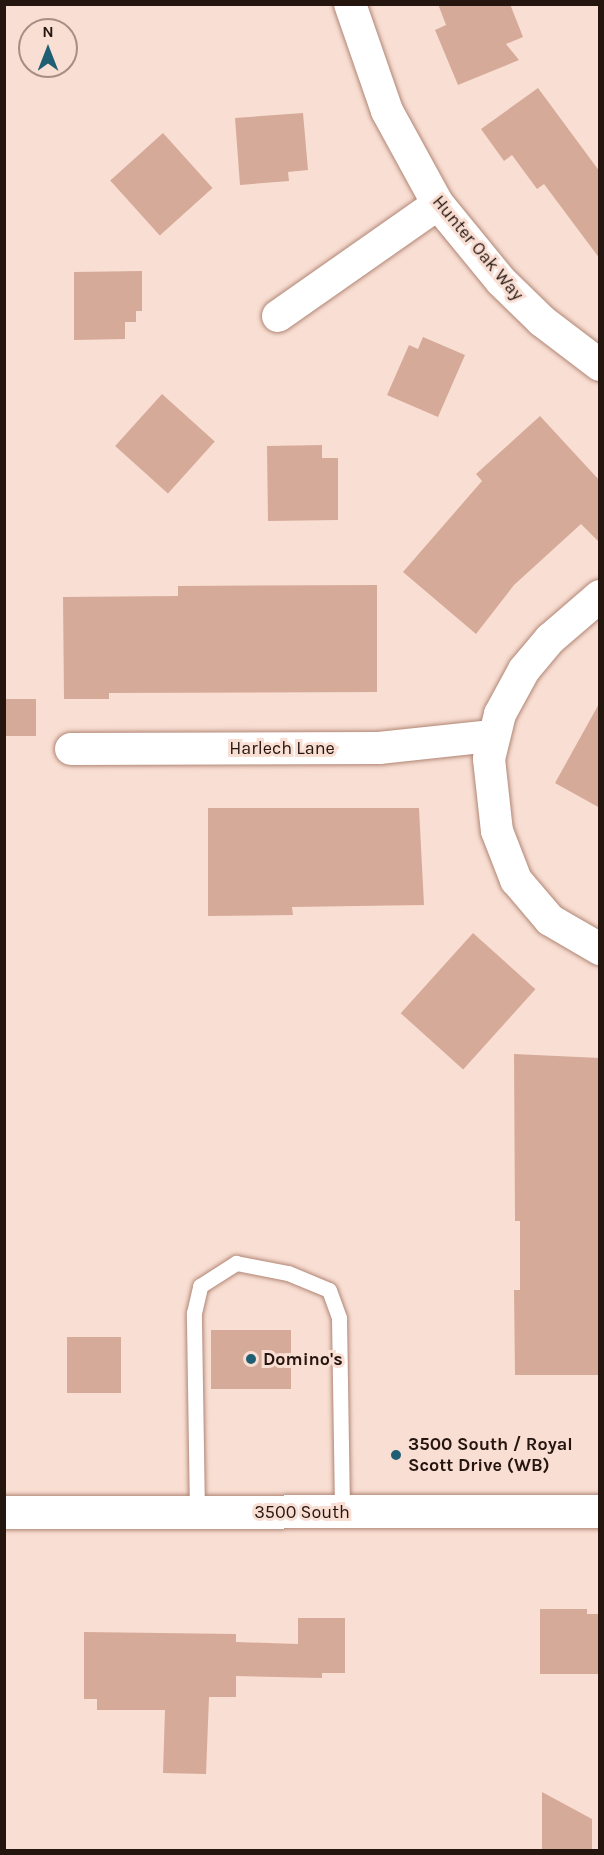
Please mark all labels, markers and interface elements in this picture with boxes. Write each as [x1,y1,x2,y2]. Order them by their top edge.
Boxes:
north arrow [18,18,78,78]
text: N [42,22,54,41]
street label: Hunter Oak Way [428,191,528,305]
street label: Harlech Lane [229,737,335,759]
place label: Domino's [263,1348,343,1370]
marker: Domino's [244,1352,258,1366]
place label: 3500 South / Royal Scott Drive (WB) [408,1434,573,1476]
marker: 3500 South / Royal Scott Drive (WB) [389,1448,403,1462]
street label: 3500 South [254,1501,350,1523]

